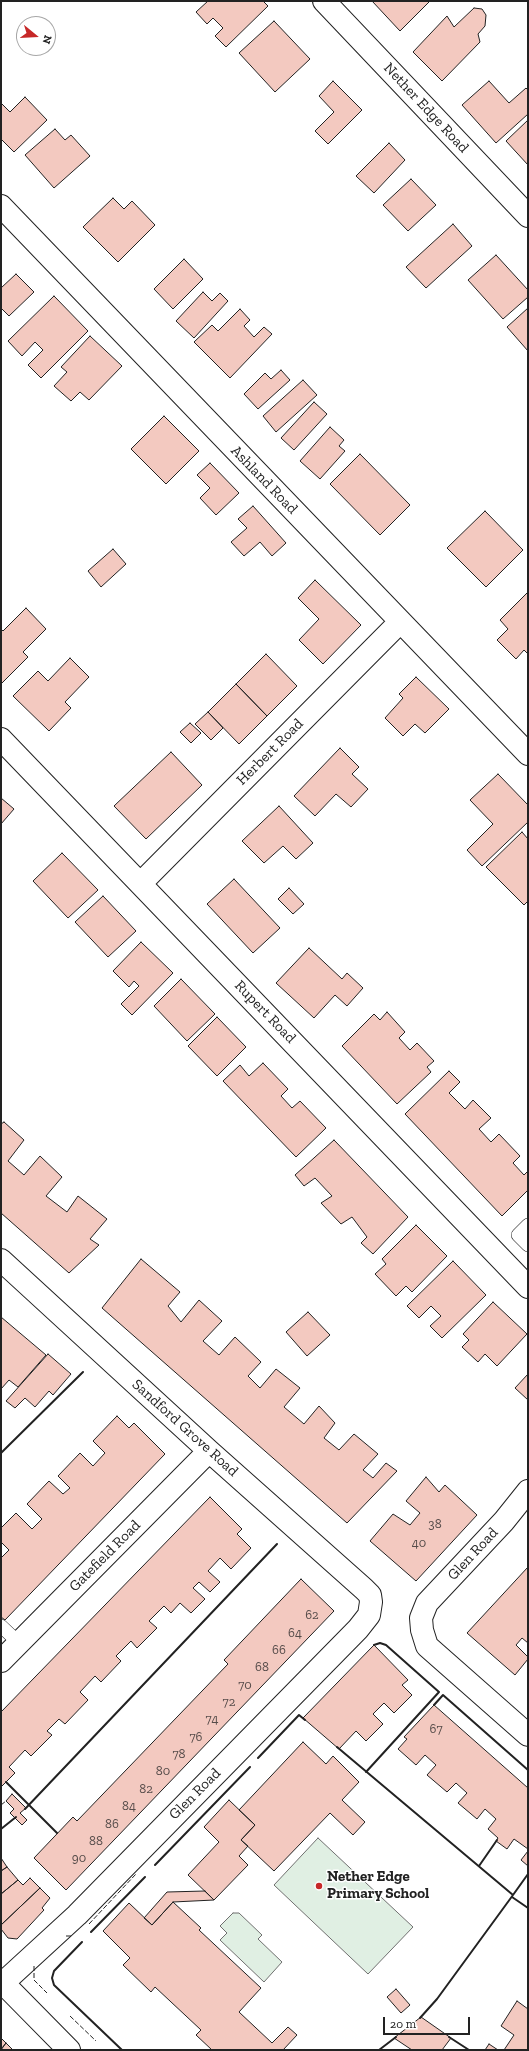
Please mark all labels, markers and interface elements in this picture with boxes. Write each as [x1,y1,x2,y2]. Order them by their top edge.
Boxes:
north arrow [16,16,56,56]
text: N [39,34,54,46]
street label: Nether Edge Road [380,59,472,157]
street label: Ashland Road [227,442,301,518]
street label: Herbert Road [233,715,307,789]
street label: Rupert Road [231,977,299,1047]
street label: Sandford Grove Road [128,1376,242,1480]
house number: 38 [428,1516,442,1532]
street label: Gatefield Road [66,1517,144,1595]
street label: Glen Road [444,1524,502,1584]
house number: 40 [412,1535,426,1551]
house number: 62 [305,1607,319,1623]
house number: 64 [288,1625,302,1641]
house number: 66 [272,1642,286,1658]
house number: 68 [255,1659,269,1675]
house number: 70 [238,1677,252,1693]
house number: 72 [223,1694,235,1710]
house number: 74 [206,1711,218,1727]
house number: 67 [429,1721,443,1737]
house number: 76 [189,1729,203,1745]
house number: 78 [172,1746,186,1762]
house number: 80 [156,1763,170,1779]
street label: Glen Road [165,1764,225,1824]
house number: 82 [139,1781,153,1797]
house number: 84 [122,1798,136,1814]
house number: 86 [105,1816,119,1832]
house number: 88 [89,1833,103,1849]
house number: 90 [72,1850,86,1866]
place label: Nether Edge Primary School [327,1868,429,1903]
marker: Nether Edge Primary School [314,1881,324,1891]
scale bar [385,2009,472,2035]
text: 20 m [390,2017,416,2031]

